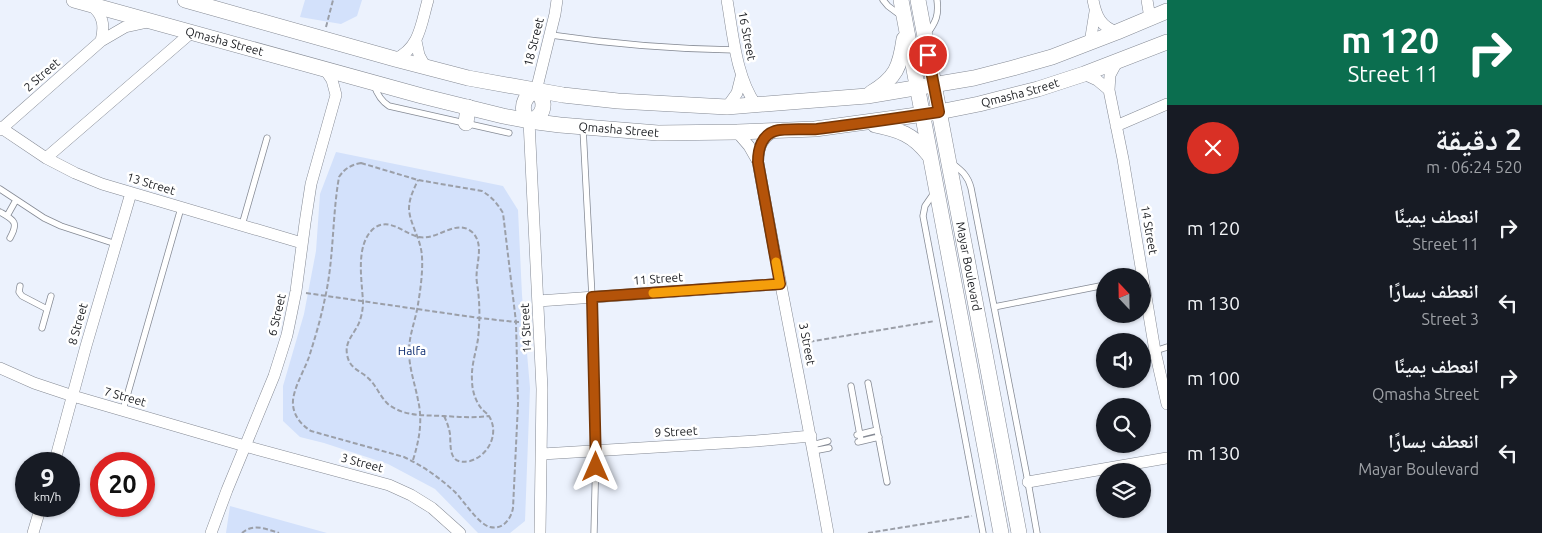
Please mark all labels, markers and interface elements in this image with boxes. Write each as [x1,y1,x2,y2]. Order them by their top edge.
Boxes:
street label: 16 Street [736,10,759,62]
street label: 18 Street [521,16,546,68]
text: 120 m [1341,20,1439,60]
icon: right [1457,20,1522,85]
street label: Qmasha Street [184,24,265,58]
pin [907,34,949,76]
icon: arrive [914,41,942,69]
street label: 2 Street [21,55,62,94]
text: 11 Street [1348,61,1439,86]
street label: Qmasha Street [980,75,1061,109]
street label: Qmasha Street [578,120,660,139]
button: close [1187,122,1239,174]
text: 2 دقيقة [1435,122,1522,156]
text: 520 m · 06:24 [1426,158,1522,176]
street label: 13 Street [125,170,177,197]
street label: 14 Street [1139,204,1160,256]
text: انعطف يمينًا [1394,205,1479,227]
icon: right [1494,214,1522,242]
text: 120 m [1187,217,1240,239]
street label: Mayar Boulevard [954,220,984,312]
text: 11 Street [1413,235,1479,253]
north arrow [1096,268,1151,322]
map controls [1096,268,1151,518]
street label: 11 Street [633,270,684,287]
text: انعطف يسارًا [1388,280,1479,302]
icon: left [1494,289,1522,317]
street label: 6 Street [265,292,288,337]
text: 130 m [1187,292,1240,314]
street label: 8 Street [65,301,90,346]
street label: 14 Street [518,303,533,353]
text: 3 Street [1422,310,1479,328]
street label: 3 Street [797,322,818,367]
button: sound [1096,333,1151,388]
park label: Halfa [398,344,426,357]
text: انعطف يمينًا [1394,355,1479,377]
icon: right [1494,364,1522,392]
text: 100 m [1187,367,1240,389]
street label: 7 Street [103,384,148,409]
text: Qmasha Street [1372,385,1479,403]
button: search [1096,398,1151,453]
street label: 9 Street [654,424,698,439]
text: انعطف يسارًا [1388,430,1479,452]
icon: left [1494,439,1522,467]
position arrow [569,440,621,492]
text: 130 m [1187,442,1240,464]
street label: 3 Street [340,451,385,474]
speed limit sign: 20 [90,452,155,517]
text: Mayar Boulevard [1358,460,1479,478]
button: layers [1096,463,1151,518]
text: 9 [40,464,55,492]
text: km/h [34,490,61,503]

